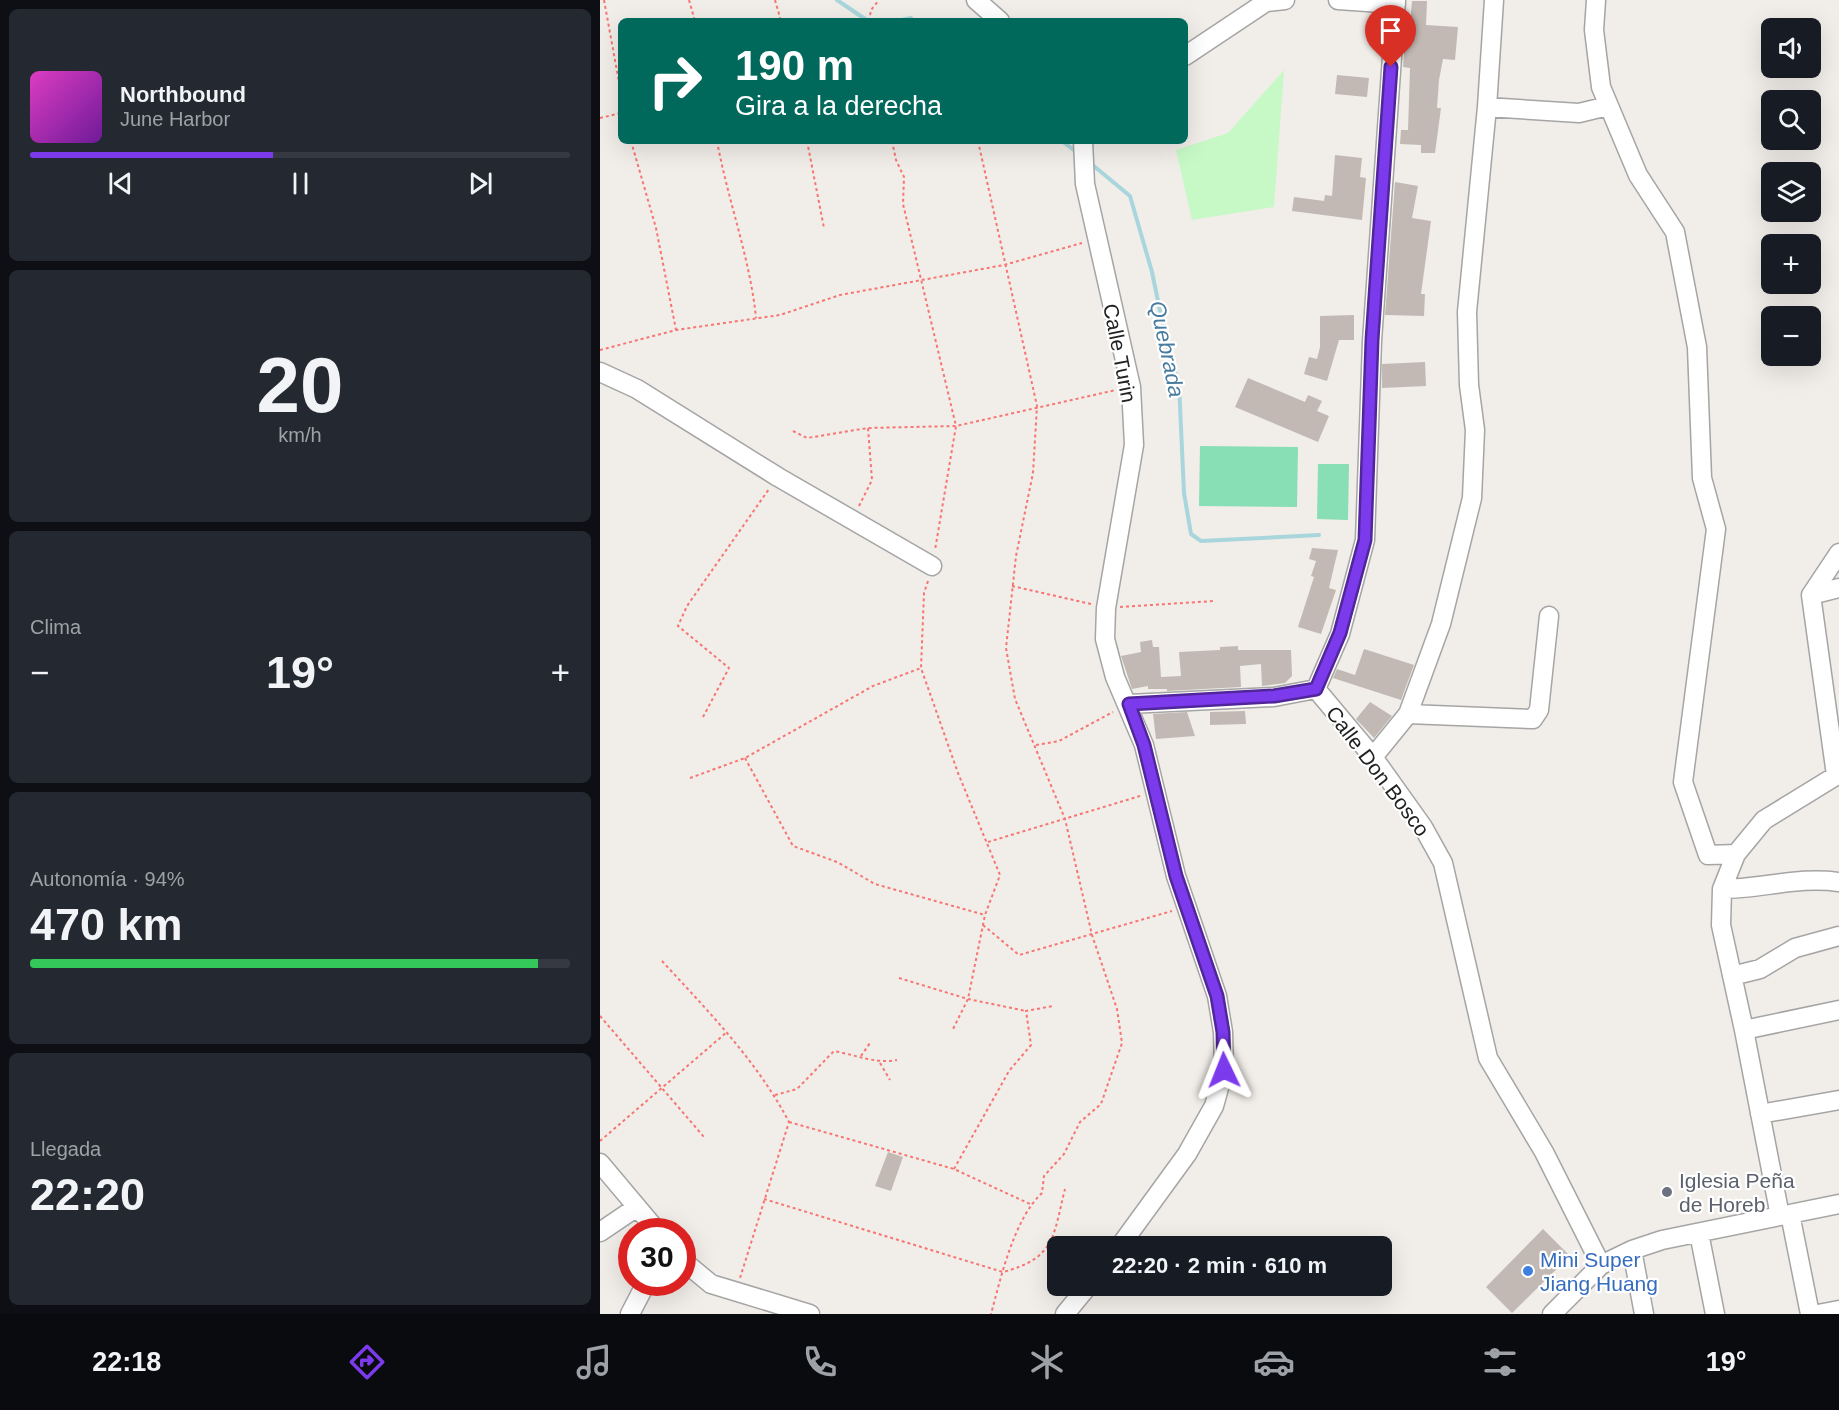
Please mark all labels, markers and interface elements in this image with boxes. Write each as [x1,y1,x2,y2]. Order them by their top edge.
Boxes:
pin [1365,5,1416,67]
icon: arrive [1374,14,1407,47]
map controls [1761,18,1821,366]
button: sound [1761,18,1821,78]
icon: right [636,42,714,120]
text: 190 m [735,42,854,89]
text: Northbound [120,82,246,107]
button: search [1761,90,1821,150]
text: Gira a la derecha [735,91,942,121]
text: June Harbor [120,108,230,130]
button: layers [1761,162,1821,222]
icon: previous [104,167,137,200]
icon: pause [284,167,317,200]
icon: next [464,167,497,200]
button: + [1761,234,1821,294]
water label: Quebrada [1145,299,1189,399]
street label: Calle Turin [1099,302,1141,404]
button: − [1761,306,1821,366]
text: 20 [257,341,343,429]
text: km/h [278,424,322,446]
text: Clima [30,616,81,638]
text: 19° [266,647,334,698]
text: − [30,654,49,691]
text: + [551,654,570,691]
street label: Calle Don Bosco [1322,702,1434,840]
text: Autonomía · 94% [30,868,185,890]
text: 470 km [30,899,183,950]
position arrow [1192,1038,1256,1102]
text: Llegada [30,1138,101,1160]
text: 22:20 [30,1169,145,1220]
place label: Iglesia Peña de Horeb [1679,1169,1795,1216]
marker: Iglesia Peña de Horeb [1660,1185,1674,1199]
speed limit sign: 30 [618,1218,696,1296]
place label: Mini Super Jiang Huang [1540,1248,1658,1295]
text: 22:20 · 2 min · 610 m [1112,1253,1327,1278]
marker: Mini Super Jiang Huang [1521,1264,1535,1278]
icon: directions [346,1341,388,1383]
icon: music [573,1341,615,1383]
icon: phone [799,1341,841,1383]
icon: climate [1026,1341,1068,1383]
icon: car [1253,1341,1295,1383]
icon: filters [1479,1341,1521,1383]
text: 22:18 [92,1347,161,1377]
text: 19° [1706,1347,1747,1377]

